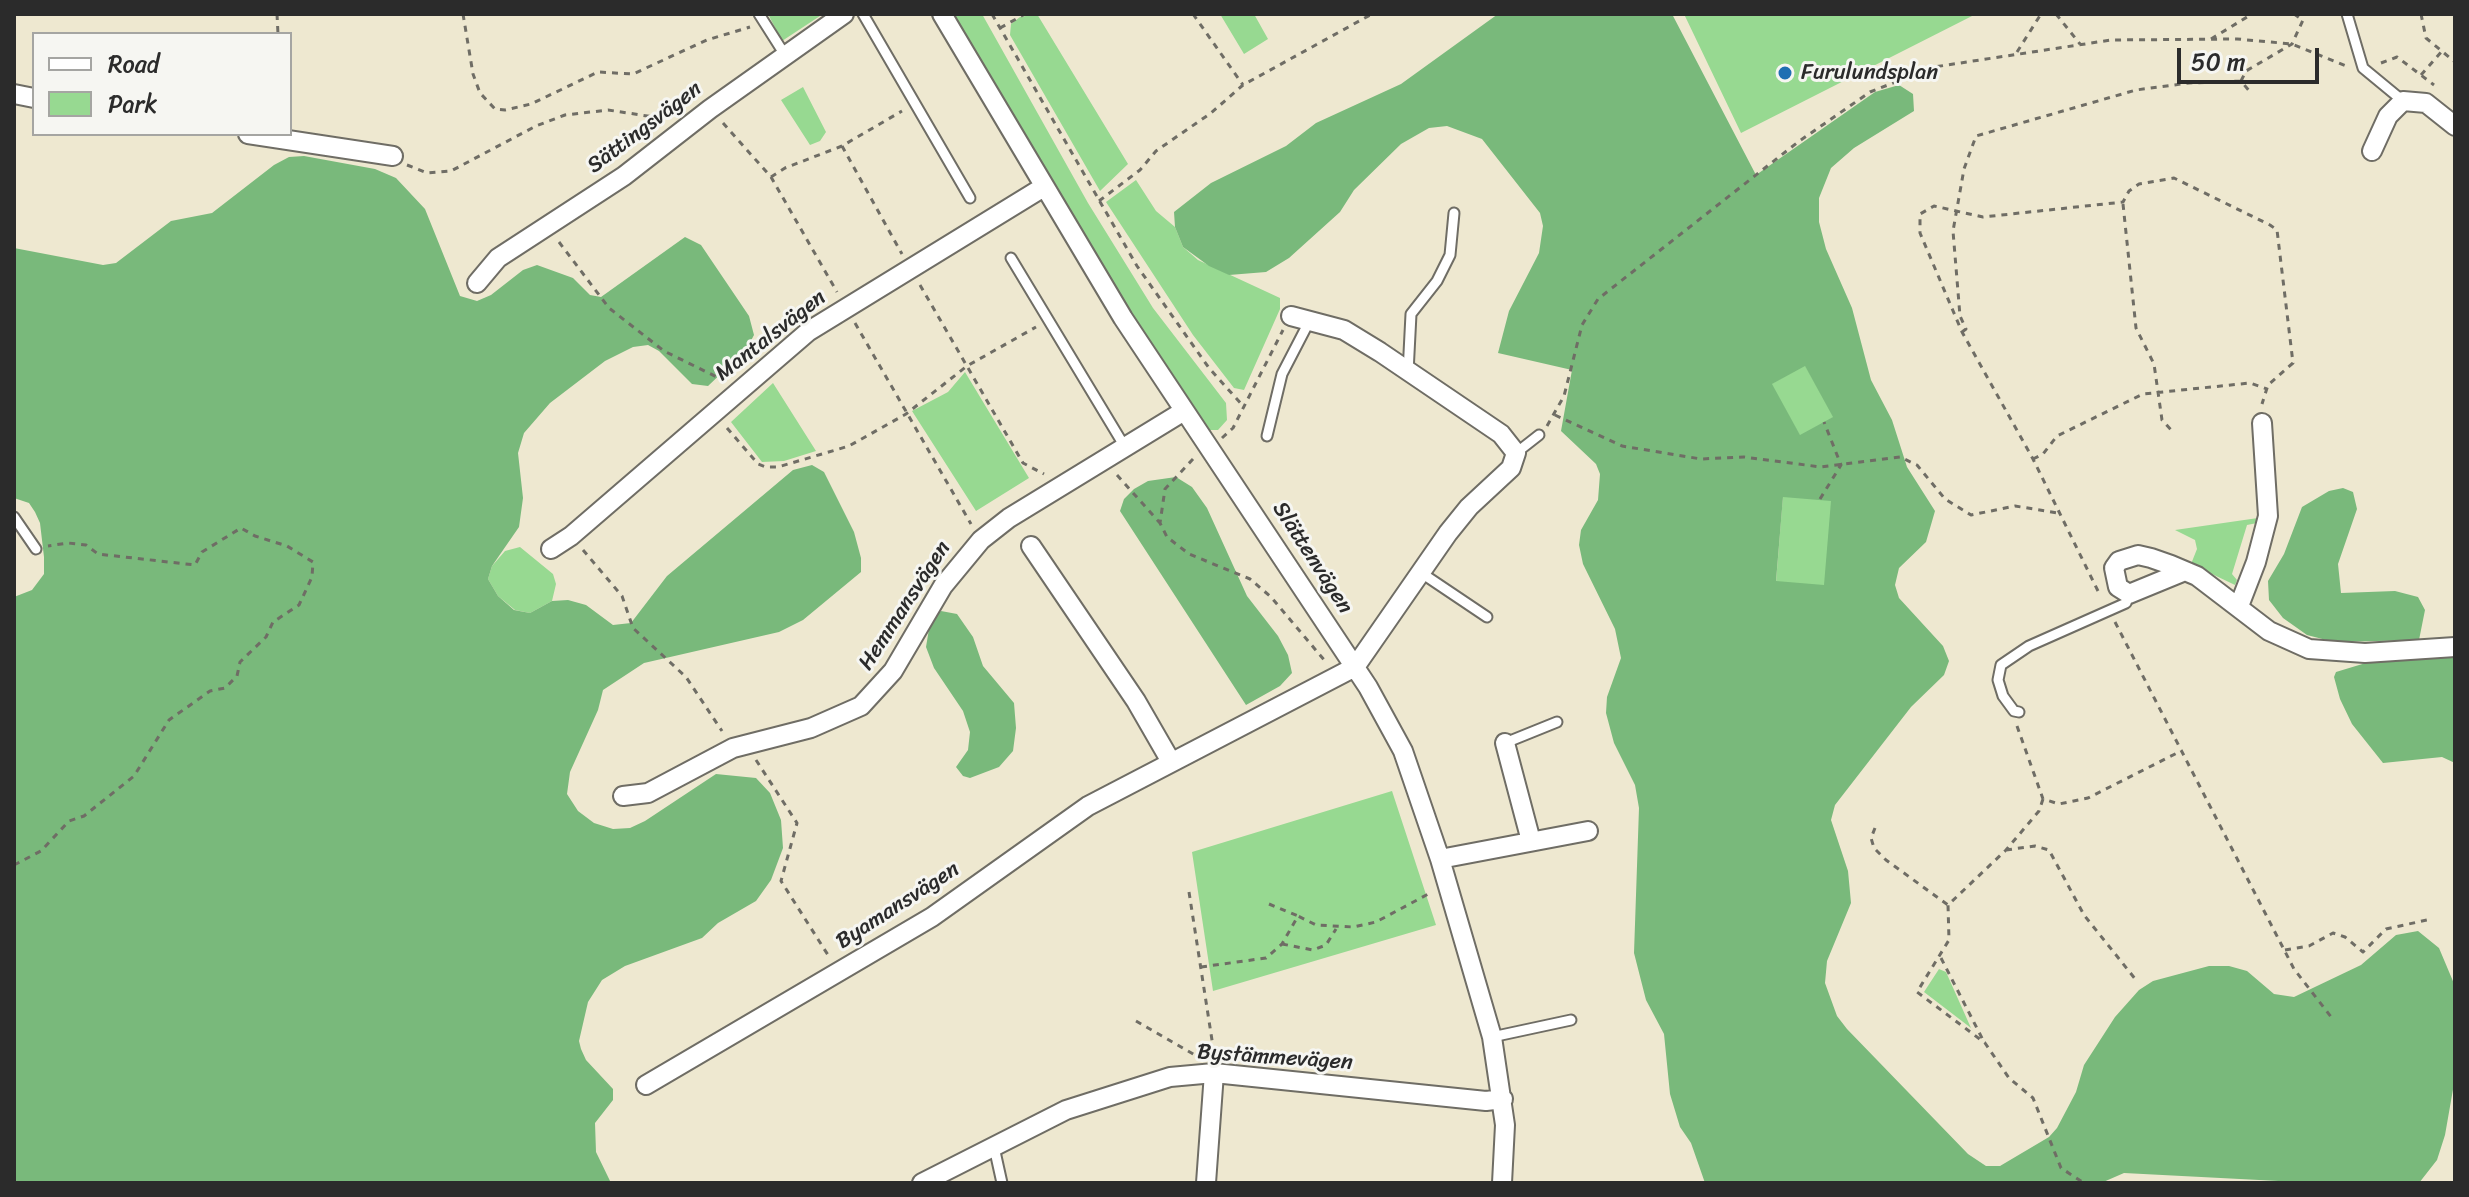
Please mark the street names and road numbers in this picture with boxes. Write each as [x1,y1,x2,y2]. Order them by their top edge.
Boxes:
street label: Sättingsvägen [582,76,708,180]
street label: Mantalsvägen [711,285,831,387]
street label: Slättenvägen [1266,497,1358,619]
street label: Hemmansvägen [853,536,957,676]
street label: Byamansvägen [832,856,964,956]
street label: Bystämmevägen [1196,1039,1354,1077]

